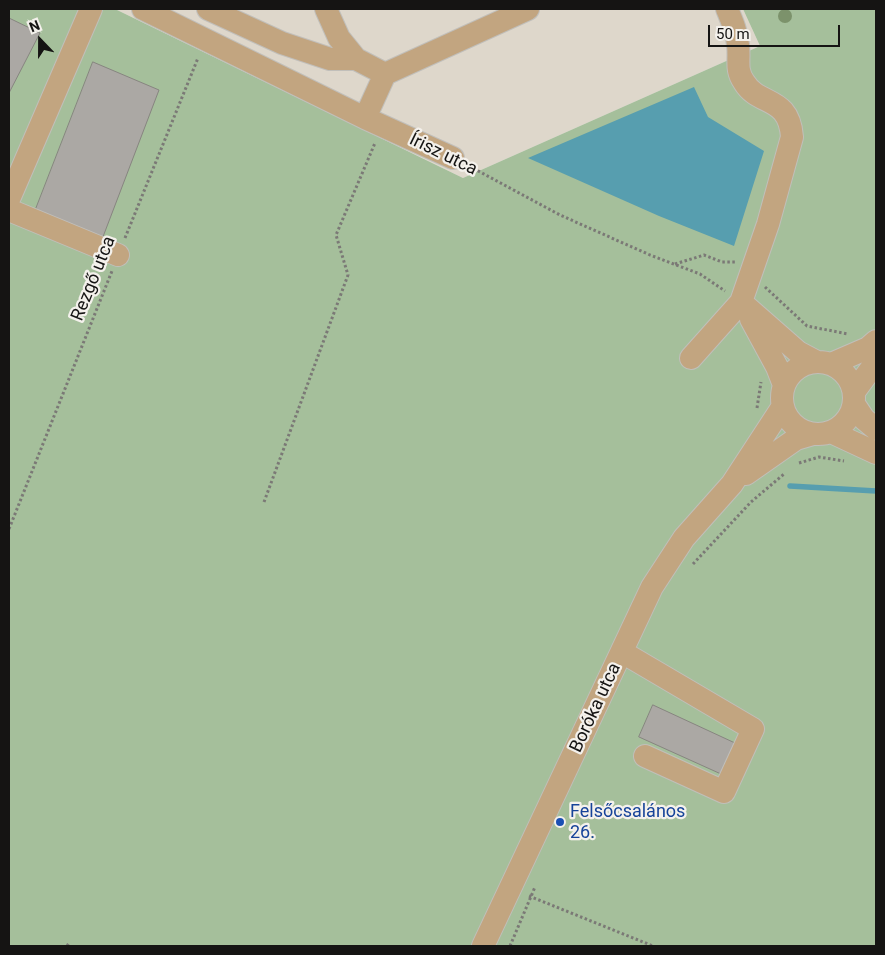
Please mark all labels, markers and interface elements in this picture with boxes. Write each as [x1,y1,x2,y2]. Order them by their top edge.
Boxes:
north arrow [15,15,65,65]
scale bar [710,15,842,47]
text: N [27,17,42,35]
text: 50 m [716,25,750,43]
street label: Írisz utca [405,129,481,181]
street label: Rezgő utca [67,234,121,324]
street label: Boróka utca [566,660,626,756]
place label: Felsőcsalános 26. [570,801,685,844]
marker: Felsőcsalános 26. [554,816,566,828]

